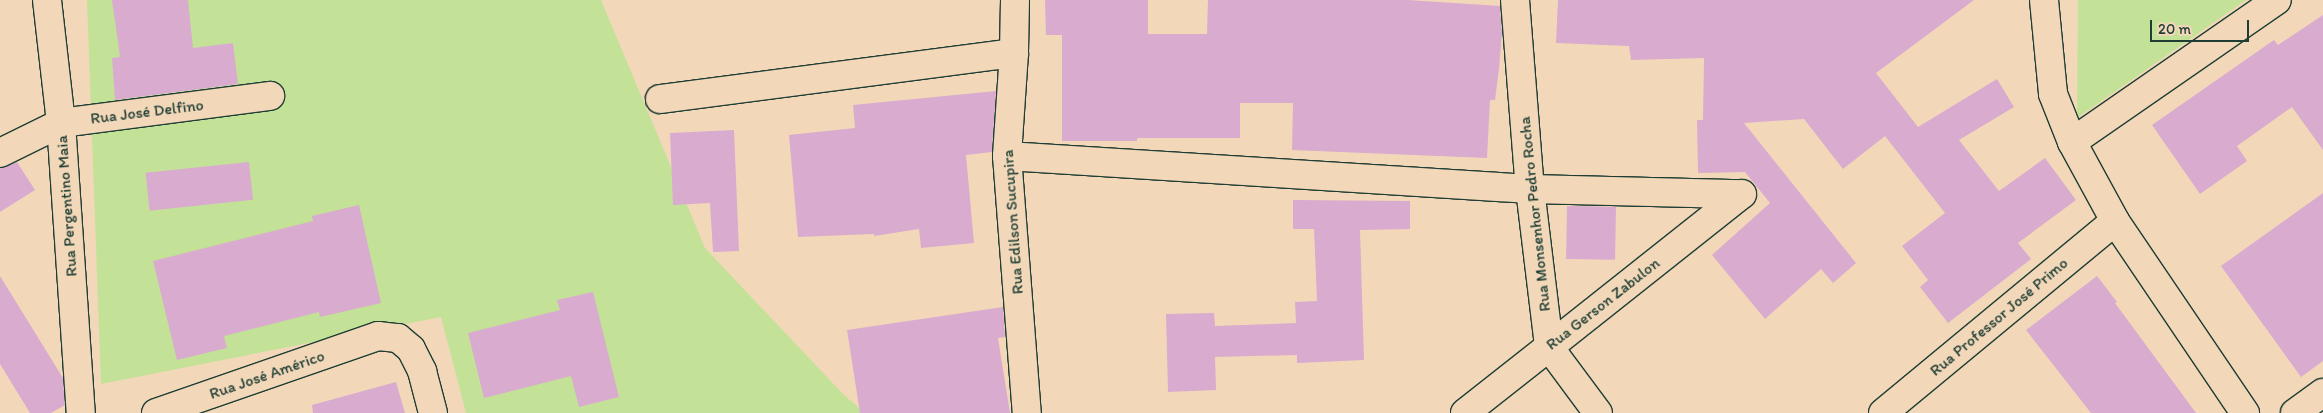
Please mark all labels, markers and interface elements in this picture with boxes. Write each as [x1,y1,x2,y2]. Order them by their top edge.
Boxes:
scale bar [2153,10,2252,42]
text: 20 m [2158,20,2191,38]
street label: Rua José Delfino [89,96,205,128]
street label: Rua Monsenhor Pedro Rocha [1515,116,1555,312]
street label: Rua Pergentino Maia [53,135,81,277]
street label: Rua Edilson Sucupira [998,149,1028,295]
street label: Rua Gerson Zabulon [1542,254,1664,354]
street label: Rua Professor José Primo [1926,254,2072,380]
street label: Rua José Américo [207,346,327,404]

